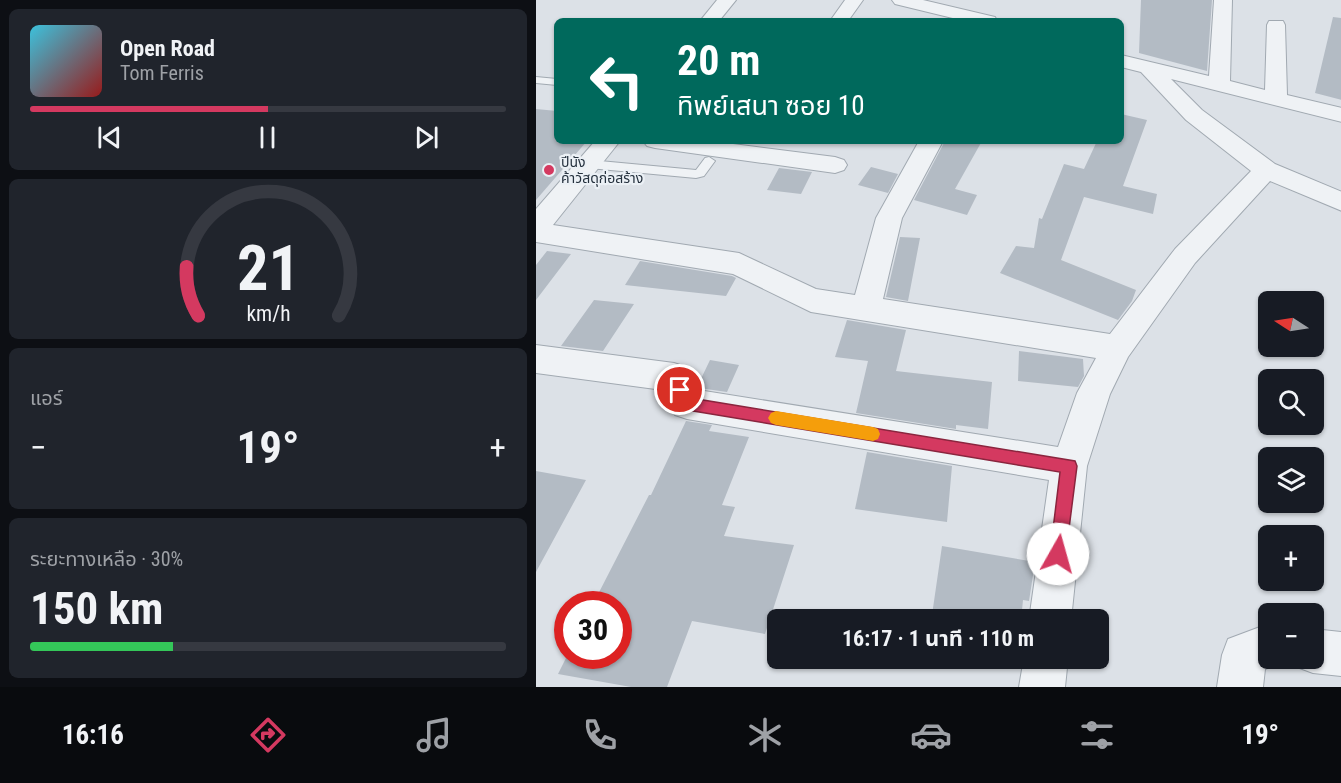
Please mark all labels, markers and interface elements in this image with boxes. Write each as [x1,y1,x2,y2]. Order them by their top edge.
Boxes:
text: Open Road [120,36,215,61]
text: 20 m [677,36,760,85]
icon: left [578,42,656,120]
text: Tom Ferris [120,61,204,85]
text: ทิพย์เสนา ซอย 10 [677,90,865,122]
icon: previous [93,121,126,154]
icon: pause [251,121,284,154]
icon: next [410,121,443,154]
place label: ปีนัง ค้าวัสดุก่อสร้าง [560,154,643,187]
marker: ปีนัง ค้าวัสดุก่อสร้าง [542,163,556,177]
text: 21 [236,232,300,305]
north arrow [1258,291,1324,357]
map controls [1258,291,1324,669]
text: km/h [246,301,290,326]
pin [654,364,705,415]
button: search [1258,369,1324,435]
icon: arrive [663,373,696,406]
text: แอร์ [30,386,62,410]
text: 19° [237,421,300,474]
text: − [30,428,47,467]
text: + [490,428,506,467]
button: layers [1258,447,1324,513]
position arrow [1026,522,1090,586]
button: + [1258,525,1324,591]
text: ระยะทางเหลือ · 30% [30,547,183,571]
text: 150 km [30,582,163,635]
speed limit sign: 30 [554,591,632,669]
button: − [1258,603,1324,669]
text: 16:17 · 1 นาที · 110 m [842,626,1034,651]
icon: directions [247,714,289,756]
icon: music [413,714,455,756]
icon: phone [579,714,621,756]
icon: climate [744,714,786,756]
icon: car [910,714,952,756]
icon: filters [1076,714,1118,756]
text: 16:16 [62,719,124,751]
text: 19° [1241,719,1279,751]

